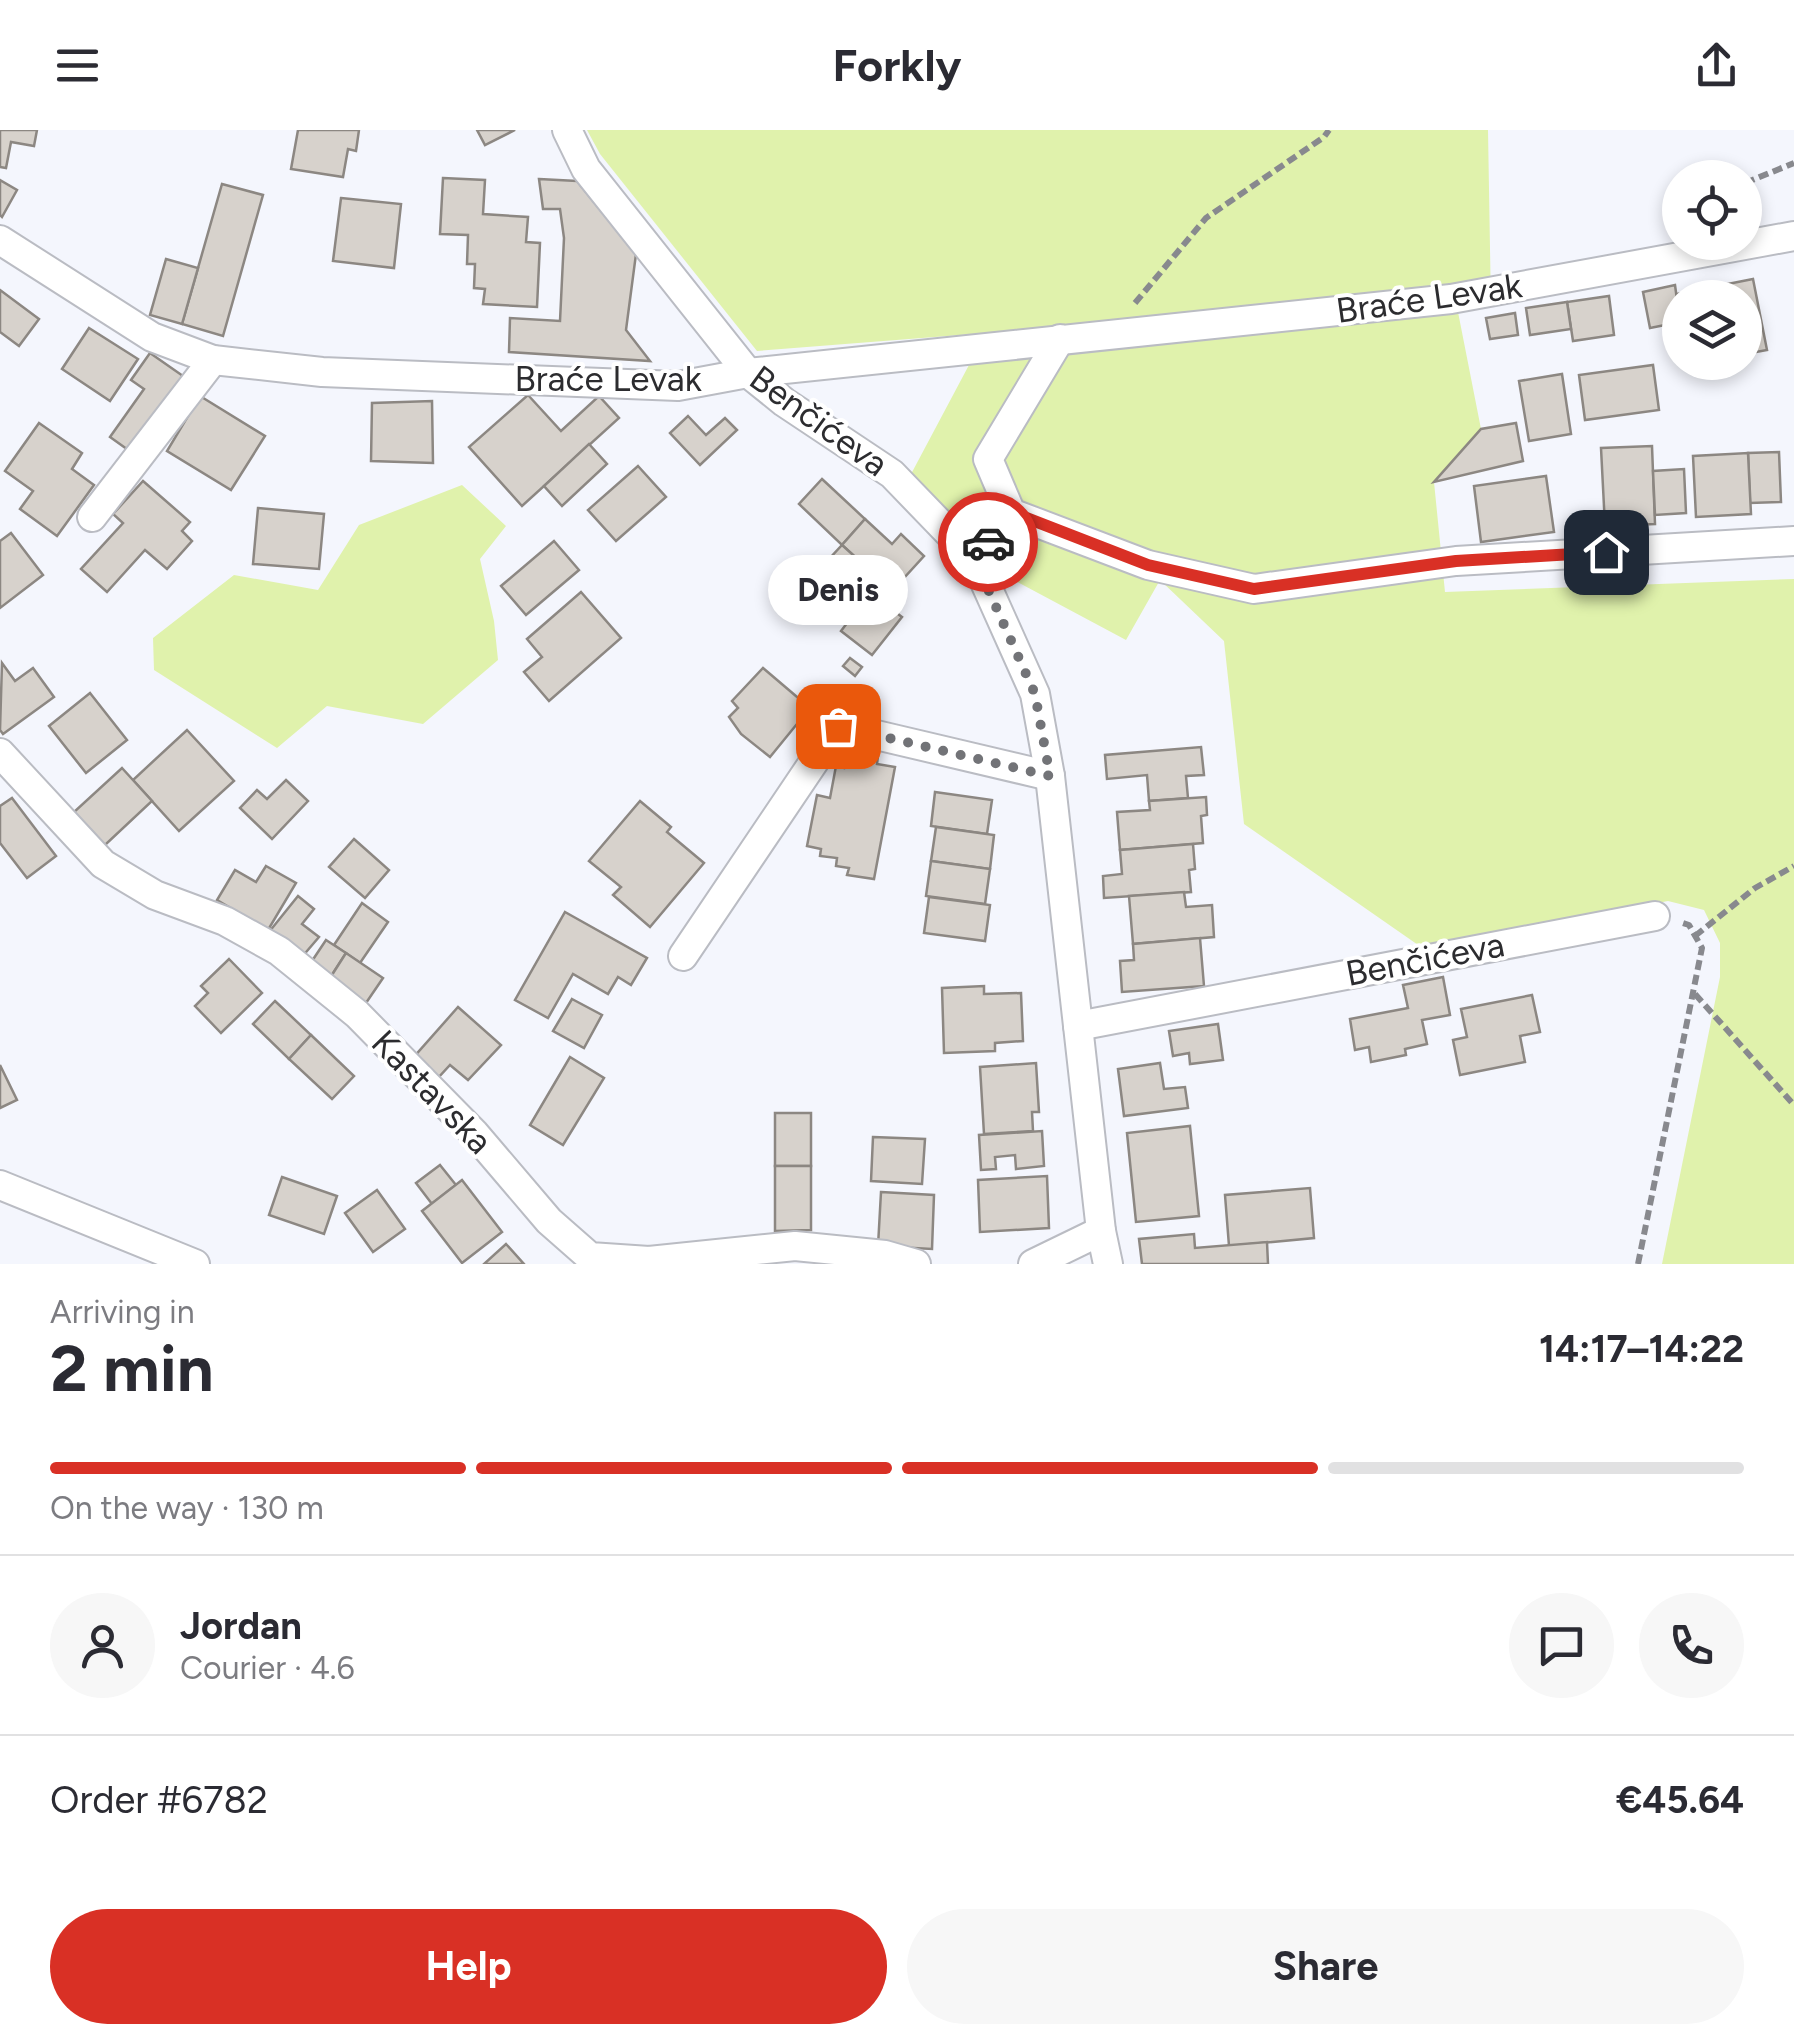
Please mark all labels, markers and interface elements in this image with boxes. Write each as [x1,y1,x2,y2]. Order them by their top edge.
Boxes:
icon: menu [50,38,105,93]
text: Forkly [833,38,961,92]
icon: share [1689,38,1744,93]
map controls [1662,160,1762,380]
button: locate [1662,160,1762,260]
street label: Braće Levak [1333,264,1525,332]
button: layers [1662,280,1762,380]
street label: Benčićeva [742,357,896,485]
street label: Braće Levak [514,358,702,400]
courier [938,492,1038,592]
pin [1564,510,1649,595]
icon: car [961,515,1016,570]
icon: home [1579,525,1634,580]
callout: Denis [768,556,908,626]
text: Denis [797,571,879,609]
pin [796,684,881,769]
icon: bag [811,699,866,754]
street label: Benčićeva [1342,923,1508,995]
street label: Kastavska [363,1022,501,1162]
text: Arriving in [50,1293,195,1331]
text: 14:17–14:22 [1539,1326,1744,1372]
text: 2 min [50,1329,214,1407]
text: On the way · 130 m [50,1489,324,1527]
button: person [50,1593,155,1698]
button: chat [1509,1593,1614,1698]
button: phone [1639,1593,1744,1698]
text: Jordan [180,1603,302,1649]
text: Courier · 4.6 [180,1649,355,1687]
text: Order #6782 [50,1777,268,1823]
text: €45.64 [1616,1777,1744,1823]
button: Help [50,1909,887,2024]
button: Share [907,1909,1744,2024]

